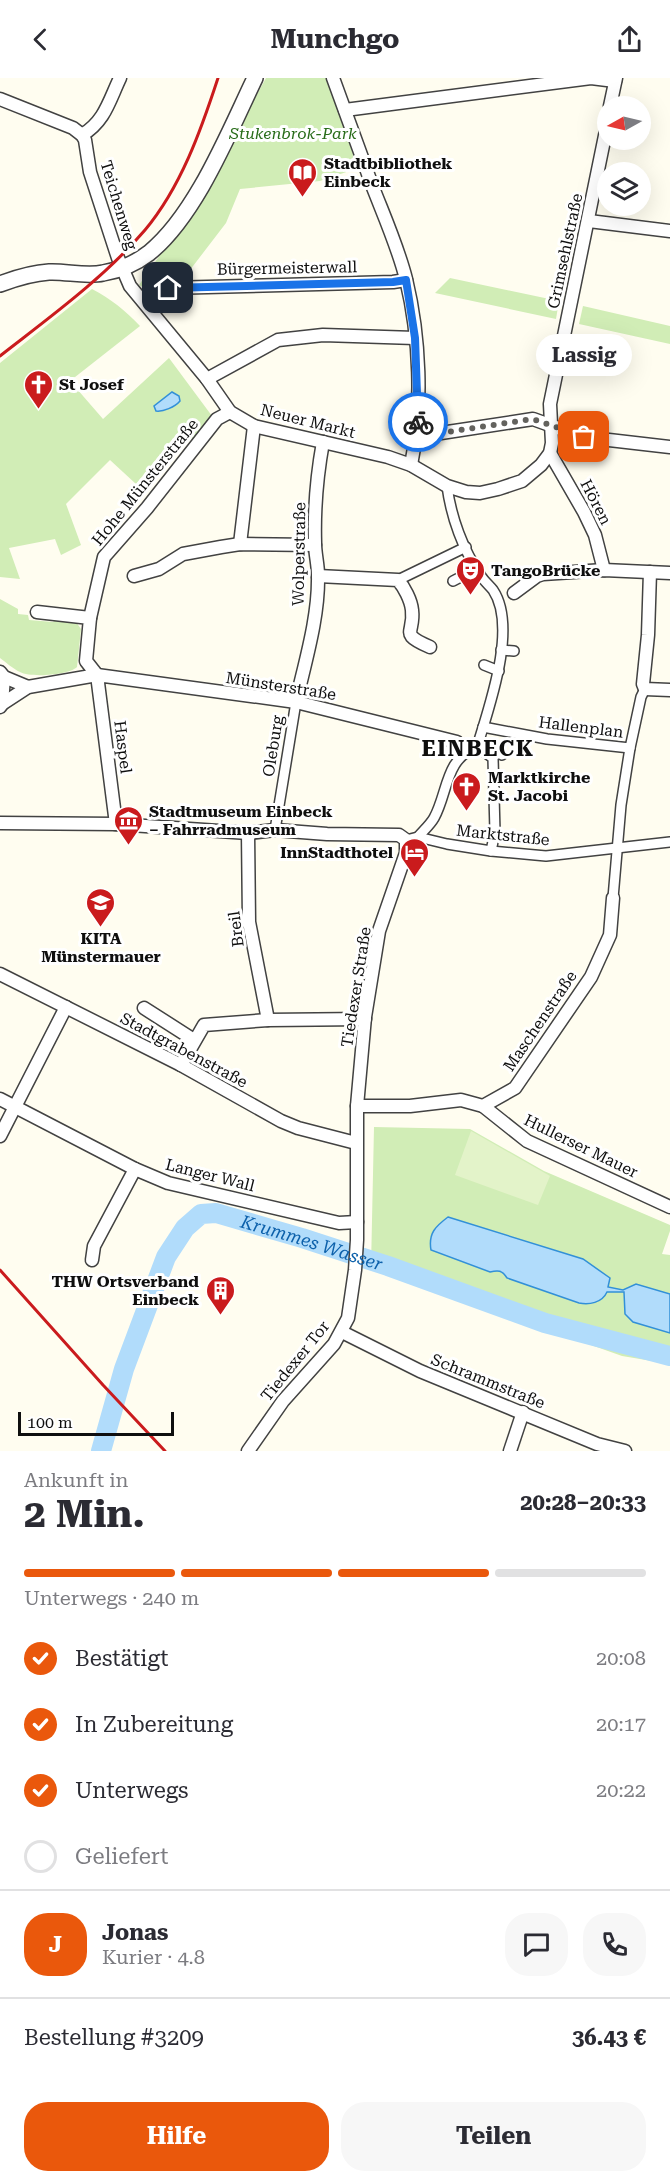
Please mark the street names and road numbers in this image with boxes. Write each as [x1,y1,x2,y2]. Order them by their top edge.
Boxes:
street label: Teichenweg [96,158,142,253]
street label: Grimsehlstraße [544,191,587,310]
street label: Bürgermeisterwall [217,257,357,279]
street label: Neuer Markt [259,400,358,442]
street label: Hohe Münsterstraße [88,415,202,549]
street label: Hören [577,476,615,528]
street label: Wolperstraße [289,502,309,606]
street label: Münsterstraße [224,668,338,704]
street label: Hallenplan [538,712,624,742]
street label: Oleburg [259,713,287,778]
street label: Haspel [110,719,136,775]
street label: Marktstraße [455,821,551,849]
street label: Breil [224,910,248,948]
street label: Tiedexer Straße [337,925,375,1049]
street label: Maschenstraße [499,967,581,1075]
street label: Stadtgrabenstraße [117,1008,251,1092]
street label: Hullerser Mauer [521,1110,641,1182]
street label: Langer Wall [163,1155,257,1195]
street label: Tiedexer Tor [257,1317,333,1405]
street label: Schrammstraße [428,1349,548,1413]

